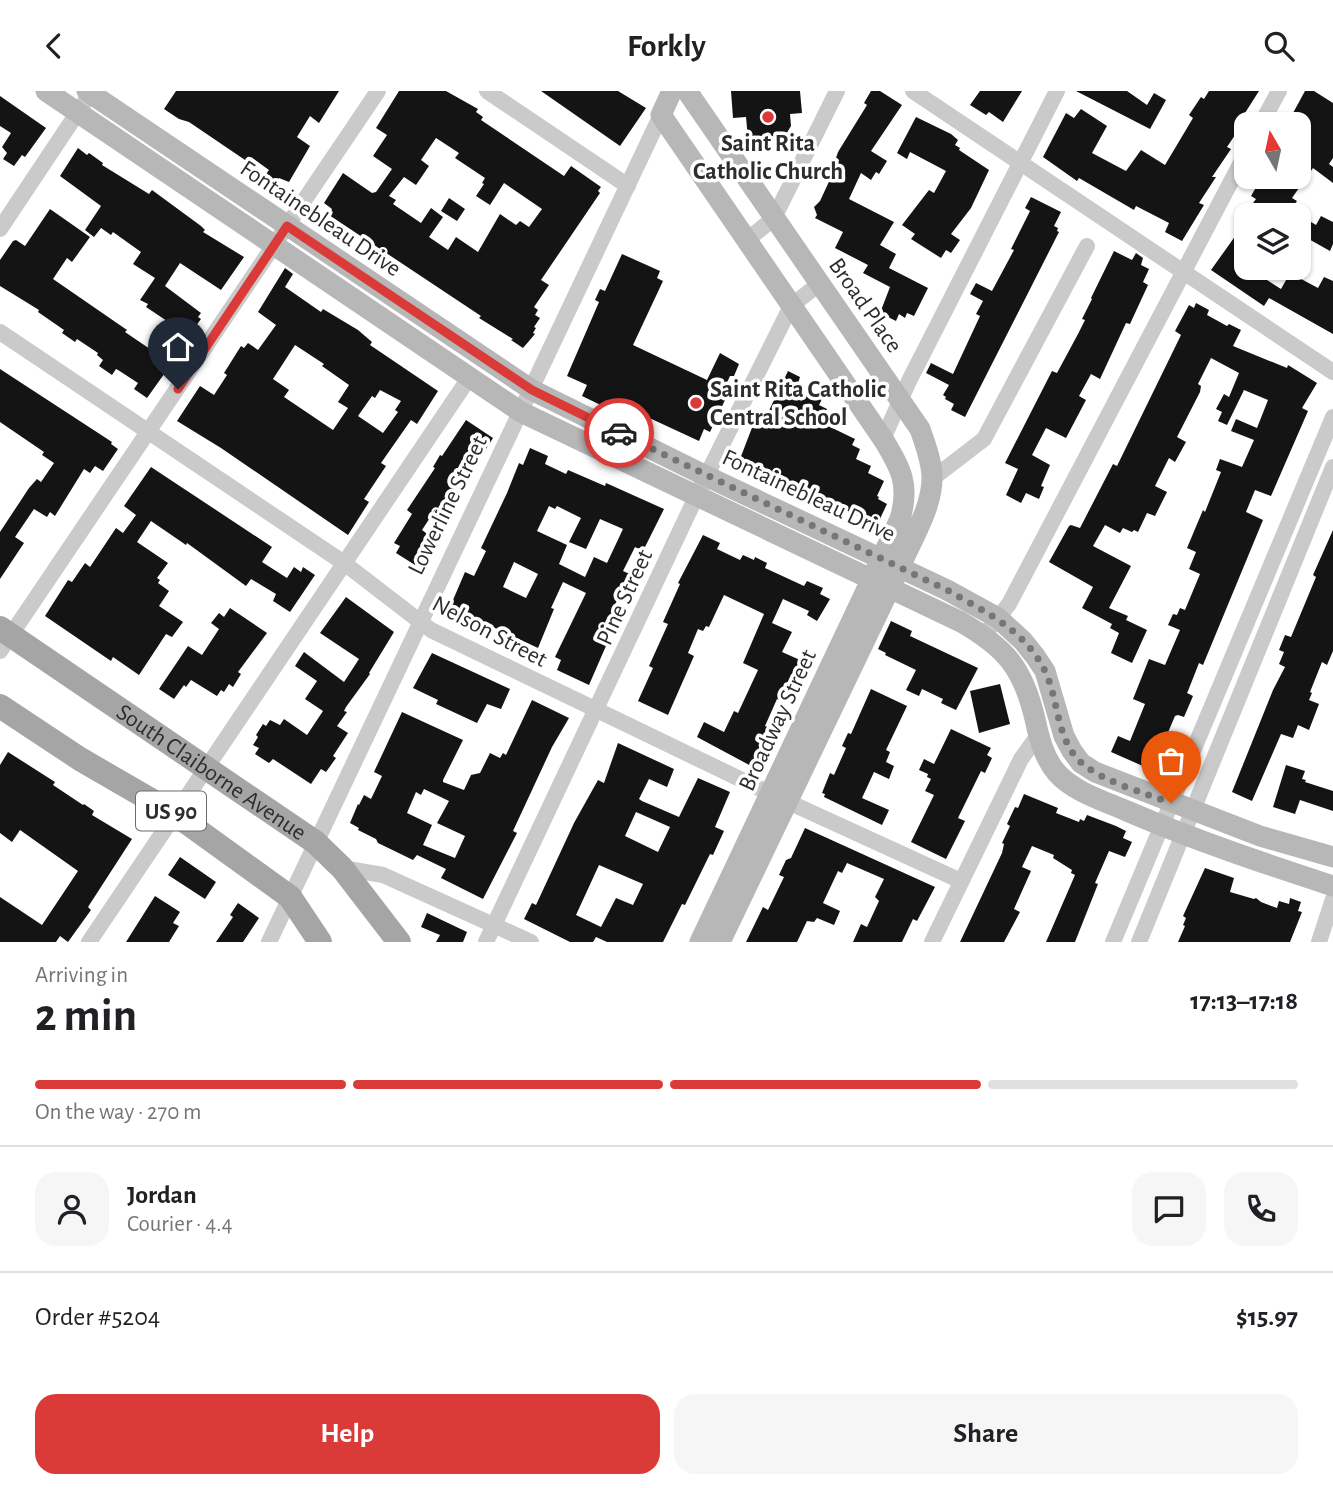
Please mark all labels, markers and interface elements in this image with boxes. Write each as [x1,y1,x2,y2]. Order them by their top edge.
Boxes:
icon: back [35,27,73,65]
icon: search [1260,27,1298,65]
text: Forkly [627,30,706,62]
marker: Saint Rita Catholic Church [760,109,776,125]
north arrow [1234,112,1311,189]
map controls [1234,112,1311,280]
place label: Saint Rita Catholic Church [693,132,843,184]
street label: Fontainebleau Drive [236,156,405,281]
button: layers [1234,203,1311,280]
street label: Broad Place [824,254,906,357]
pin [148,317,208,389]
icon: home [159,328,197,366]
place label: Saint Rita Catholic Central School [710,378,886,430]
marker: Saint Rita Catholic Central School [688,395,704,411]
courier [584,398,654,468]
icon: car [600,414,638,452]
street label: Lowerline Street [404,432,492,579]
street label: Fontainebleau Drive [718,445,899,547]
street label: Pine Street [592,546,658,649]
street label: Nelson Street [428,592,551,672]
street label: Broadway Street [735,646,821,795]
street label: South Claiborne Avenue [112,700,310,845]
pin [1141,731,1201,803]
icon: bag [1152,742,1190,780]
road number: US 90 [136,791,206,831]
text: Arriving in [35,964,128,987]
text: 17:13–17:18 [1190,988,1298,1014]
text: 2 min [35,993,137,1039]
text: On the way · 270 m [35,1101,202,1124]
button: person [35,1172,109,1246]
button: chat [1132,1172,1206,1246]
button: phone [1224,1172,1298,1246]
text: Jordan [127,1182,197,1208]
text: Courier · 4.4 [127,1213,233,1236]
text: Order #5204 [35,1304,160,1330]
text: $15.97 [1236,1304,1298,1330]
button: Help [35,1394,660,1474]
button: Share [674,1394,1298,1474]

